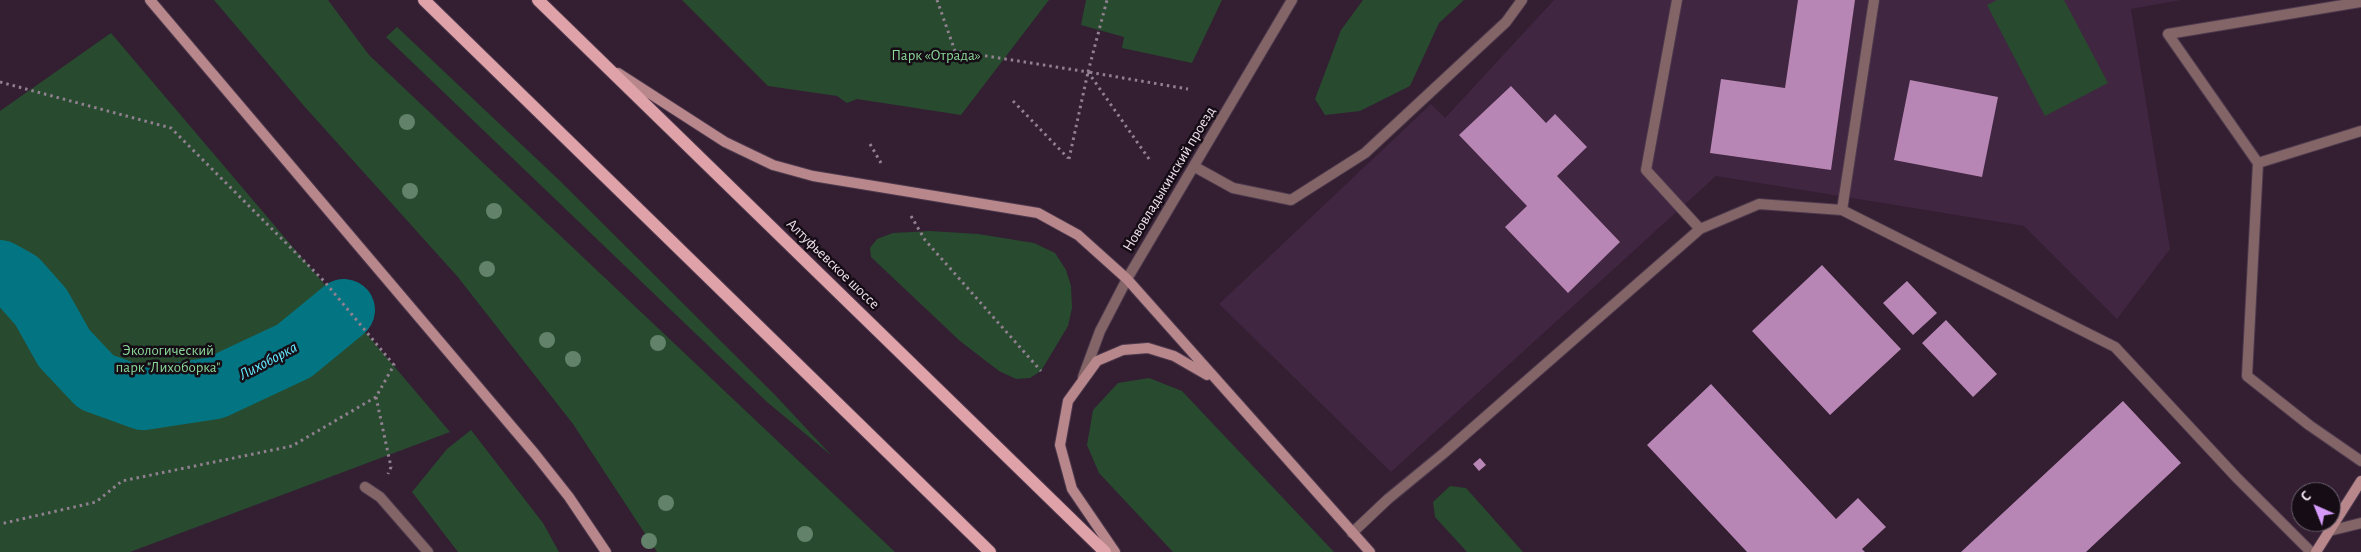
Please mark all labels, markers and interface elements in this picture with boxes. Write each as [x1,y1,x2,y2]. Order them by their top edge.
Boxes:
park label: Парк «Отрада» [891,46,981,64]
street label: Нововладыкинский проезд [1119,103,1219,255]
street label: Алтуфьевское шоссе [783,215,883,313]
water label: Лихоборка [236,338,300,384]
park label: Экологический парк "Лихоборка" [116,341,220,376]
north arrow [2291,482,2341,532]
text: С [2299,489,2314,505]

